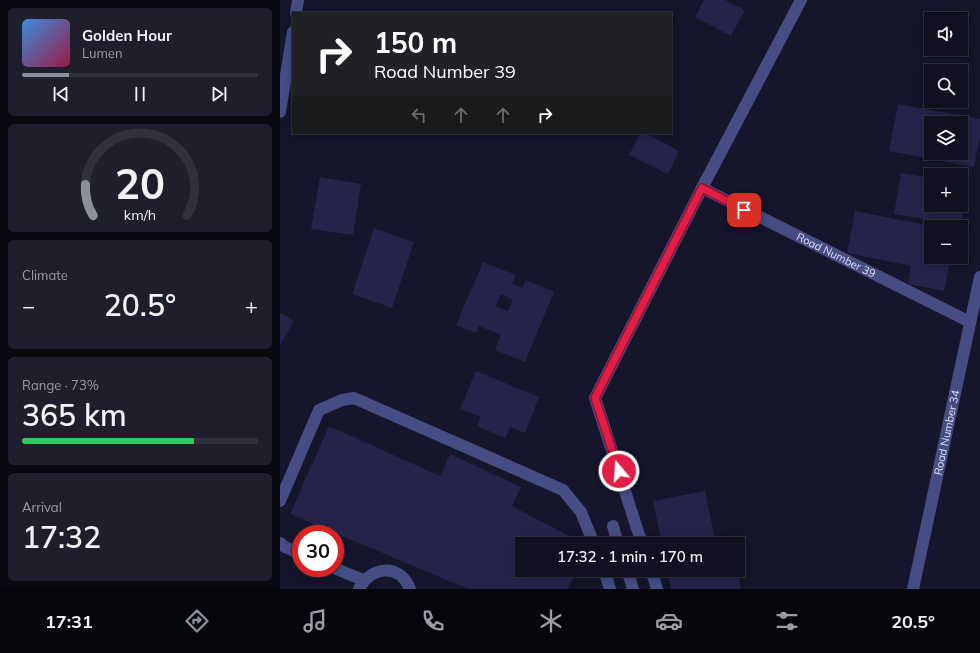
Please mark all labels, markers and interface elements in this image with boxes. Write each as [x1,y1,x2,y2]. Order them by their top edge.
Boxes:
map controls [924,12,968,264]
button: sound [924,12,968,56]
text: 150 m [374,25,457,60]
text: Golden Hour [82,26,172,45]
icon: right [308,28,360,80]
text: Lumen [82,45,123,61]
text: Road Number 39 [374,60,516,83]
button: search [924,64,968,108]
icon: previous [50,83,72,105]
icon: pause [129,83,151,105]
icon: next [208,83,230,105]
icon: left [408,104,430,126]
icon: ahead [450,104,472,126]
icon: ahead [492,104,514,126]
icon: right [534,104,556,126]
button: layers [924,116,968,160]
text: 20 [115,157,165,209]
button: + [924,168,968,212]
pin [727,193,761,227]
icon: arrive [733,199,755,221]
text: km/h [124,206,156,224]
button: − [924,220,968,264]
street label: Road Number 39 [794,229,878,281]
text: Climate [22,267,68,283]
text: 20.5° [104,286,176,324]
text: − [22,292,35,320]
text: + [245,292,258,320]
text: Range · 73% [22,377,99,393]
street label: Road Number 34 [931,388,963,476]
text: 365 km [22,396,127,434]
position arrow [598,450,640,492]
text: Arrival [22,499,62,515]
text: 17:32 [22,518,101,556]
speed limit sign: 30 [292,525,344,577]
text: 17:32 · 1 min · 170 m [557,547,703,566]
icon: directions [183,607,211,635]
icon: music [301,607,329,635]
icon: phone [419,607,447,635]
icon: climate [537,607,565,635]
icon: car [655,607,683,635]
icon: filters [773,607,801,635]
text: 17:31 [45,610,93,633]
text: 20.5° [891,610,935,633]

